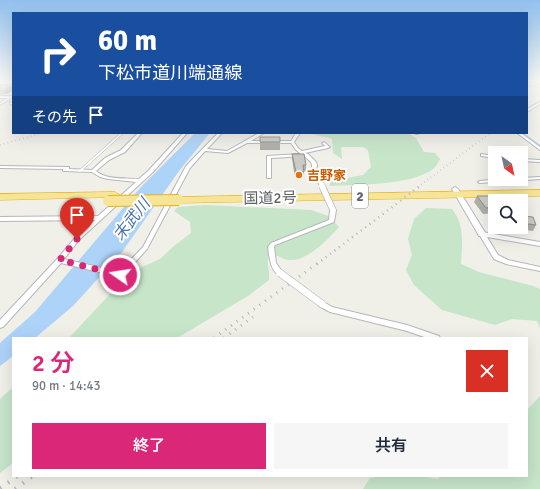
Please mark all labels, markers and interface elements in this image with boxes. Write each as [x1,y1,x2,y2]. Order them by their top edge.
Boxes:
text: 60 m [98,24,157,58]
icon: right [32,28,84,80]
text: 下松市道川端通線 [98,62,242,84]
icon: arrive [85,104,107,126]
text: その先 [32,108,77,126]
north arrow [488,146,528,186]
map controls [488,146,528,234]
place label: 吉野家 [307,168,346,184]
marker: 吉野家 [294,170,304,180]
road number: 2 [352,184,368,208]
street label: 国道2号 [243,189,297,207]
water label: 末武川 [109,193,156,245]
button: search [488,194,528,234]
pin [60,198,94,239]
icon: arrive [66,204,88,226]
position arrow [99,254,141,296]
text: 2 分 [32,348,74,378]
button: close [466,350,508,392]
text: 90 m · 14:43 [32,378,101,394]
button: 終了 [32,423,266,469]
button: 共有 [274,423,508,469]

